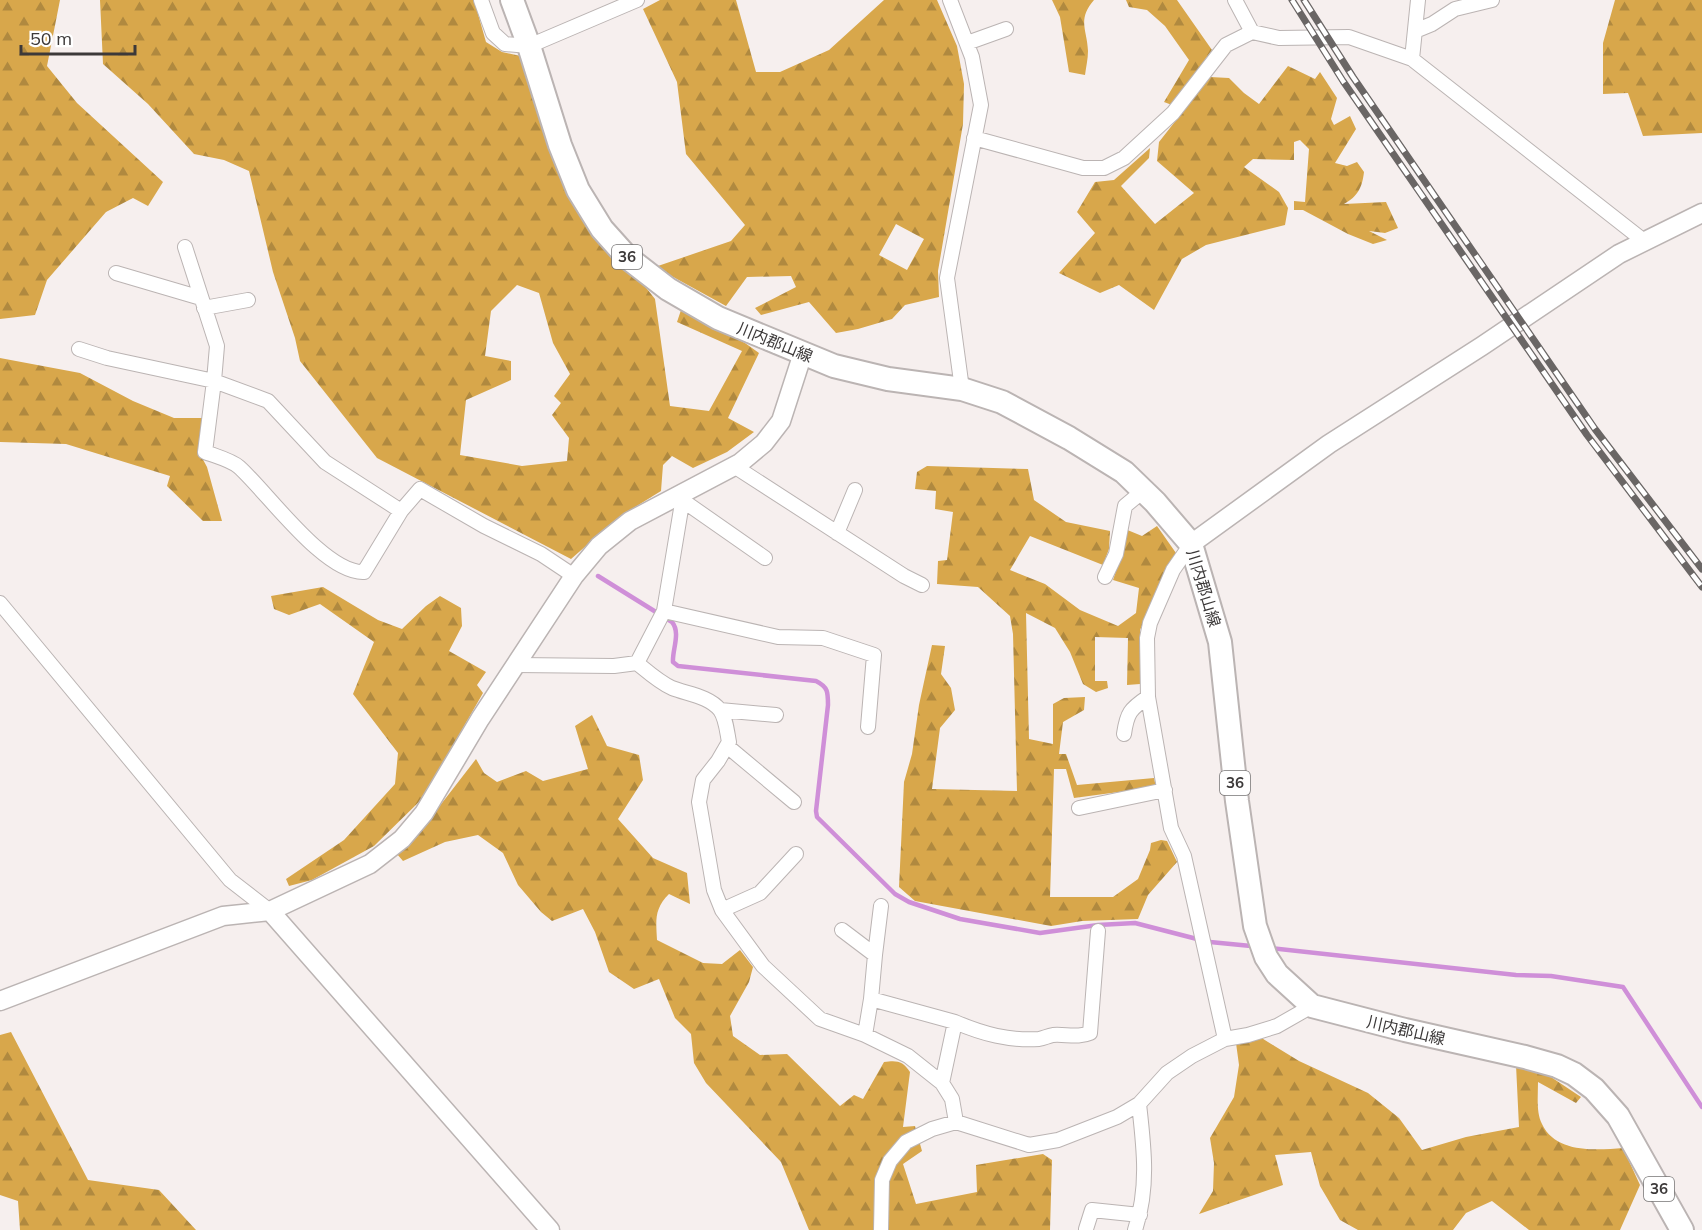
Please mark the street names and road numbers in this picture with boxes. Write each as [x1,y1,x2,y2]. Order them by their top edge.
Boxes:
road number: 36 [612,245,642,269]
street label: 川内郡山線 [734,318,816,366]
street label: 川内郡山線 [1183,547,1225,629]
road number: 36 [1220,771,1250,795]
street label: 川内郡山線 [1365,1011,1447,1049]
road number: 36 [1644,1177,1674,1201]

